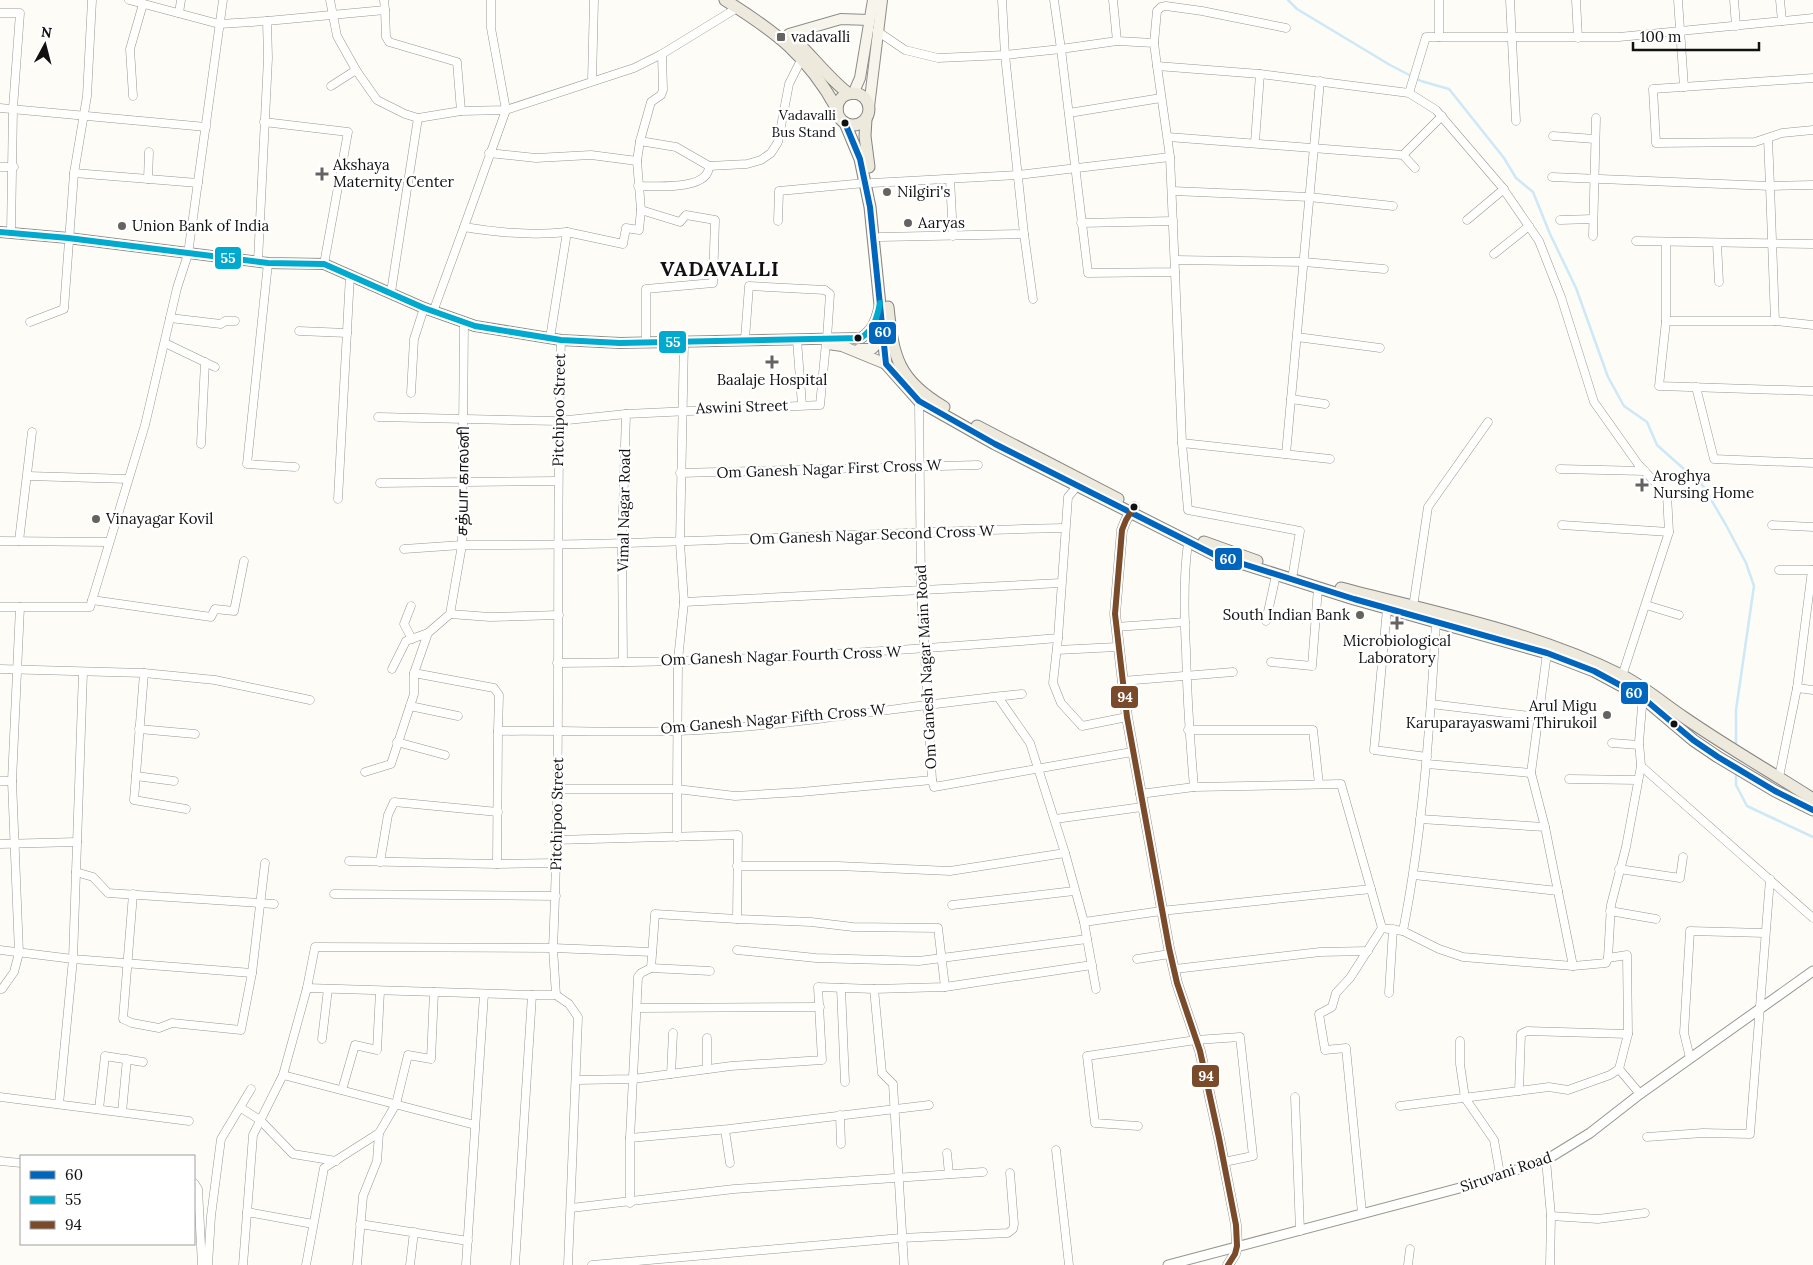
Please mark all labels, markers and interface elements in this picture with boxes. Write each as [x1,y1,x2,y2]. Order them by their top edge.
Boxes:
north arrow [20,20,70,70]
scale bar [1633,20,1759,52]
text: N [40,23,53,42]
place label: vadavalli [791,27,850,46]
text: 100 m [1640,27,1681,46]
marker: vadavalli [775,31,787,43]
place label: Vadavalli Bus Stand [771,106,836,141]
marker: Vadavalli Bus Stand [840,118,850,128]
place label: Akshaya Maternity Center [332,155,455,191]
marker: Akshaya Maternity Center [315,167,329,181]
place label: Nilgiri's [897,182,950,201]
marker: Nilgiri's [881,186,893,198]
place label: Aaryas [917,213,965,232]
place label: Union Bank of India [132,216,270,235]
marker: Aaryas [902,217,914,229]
marker: Union Bank of India [116,220,128,232]
line badge: 55 [214,246,242,270]
text: 55 [220,249,236,267]
district label: VADAVALLI [660,256,780,281]
line badge: 60 [868,321,897,345]
text: 60 [875,323,892,341]
line badge: 55 [658,330,687,354]
text: 55 [665,333,681,351]
unlabelled marker [853,333,863,343]
street label: Pitchipoo Street [548,353,569,467]
marker: Baalaje Hospital [765,355,779,369]
place label: Baalaje Hospital [717,370,827,389]
street label: Aswini Street [695,395,789,418]
street label: சத்யா காலனி [452,426,474,536]
street label: Vimal Nagar Road [613,448,634,573]
street label: Om Ganesh Nagar First Cross W [716,455,943,482]
place label: Aroghya Nursing Home [1652,466,1754,502]
marker: Aroghya Nursing Home [1635,478,1649,492]
unlabelled marker [1129,502,1139,512]
place label: Vinayagar Kovil [105,509,213,528]
marker: Vinayagar Kovil [90,513,102,525]
street label: Om Ganesh Nagar Second Cross W [749,521,996,548]
line badge: 60 [1214,547,1243,571]
text: 60 [1220,550,1237,568]
street label: Om Ganesh Nagar Main Road [911,564,940,770]
place label: South Indian Bank [1223,605,1350,624]
marker: South Indian Bank [1354,609,1366,621]
marker: Microbiological Laboratory [1390,616,1404,630]
place label: Microbiological Laboratory [1343,631,1451,667]
street label: Om Ganesh Nagar Fourth Cross W [660,642,903,669]
line badge: 60 [1620,681,1649,705]
text: 60 [1626,684,1643,702]
line badge: 94 [1110,685,1139,709]
text: 94 [1117,688,1133,706]
place label: Arul Migu Karuparayaswami Thirukoil [1406,696,1597,732]
street label: Om Ganesh Nagar Fifth Cross W [660,699,887,738]
marker: Arul Migu Karuparayaswami Thirukoil [1601,709,1613,721]
unlabelled marker [1669,719,1679,729]
street label: Pitchipoo Street [546,757,567,871]
line badge: 94 [1191,1064,1220,1088]
text: 94 [1198,1067,1214,1085]
street label: Siruvani Road [1458,1147,1554,1196]
legend [20,1155,195,1245]
text: 60 [65,1165,83,1184]
text: 55 [65,1190,81,1209]
text: 94 [65,1215,82,1234]

